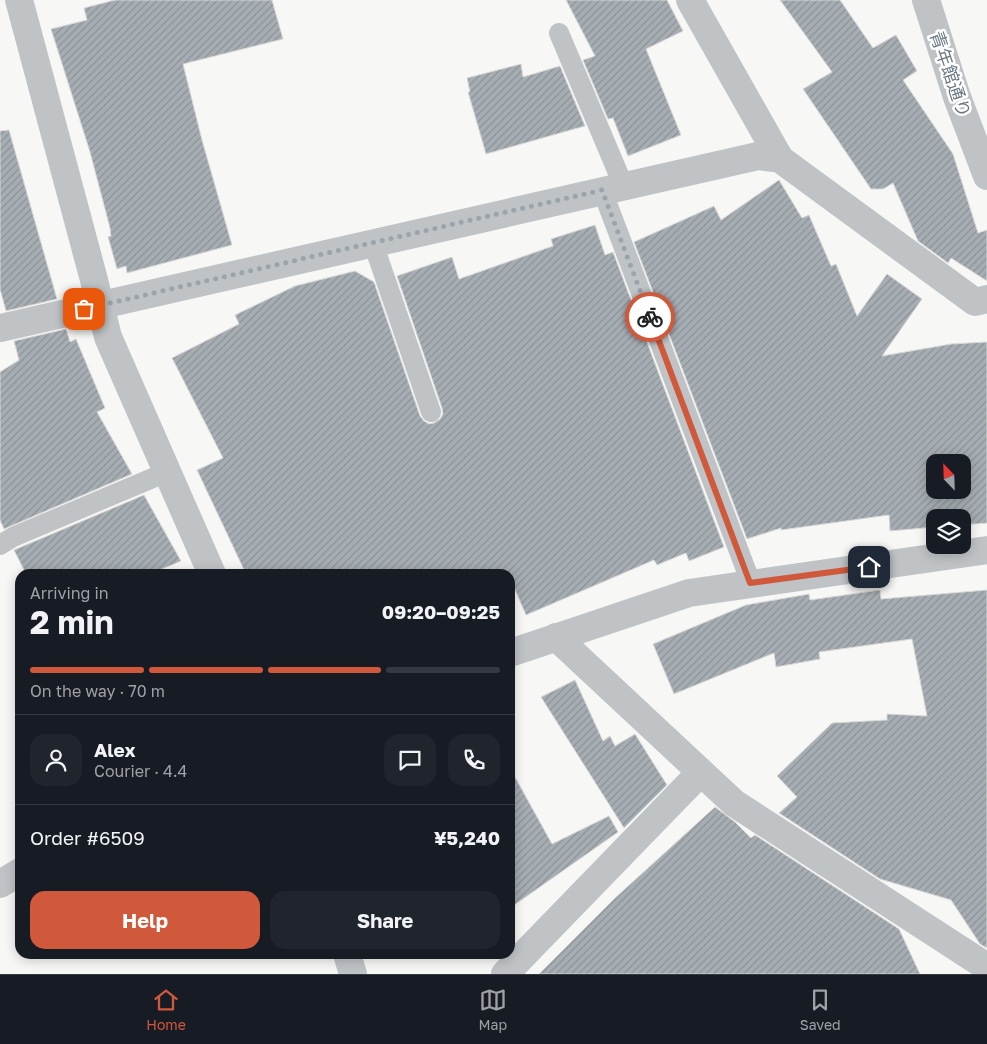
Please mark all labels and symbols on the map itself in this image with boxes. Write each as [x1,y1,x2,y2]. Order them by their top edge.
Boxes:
street label: 青年館通り [926,28,976,120]
pin [63,288,105,330]
courier [625,292,675,342]
north arrow [926,454,971,499]
pin [848,546,890,588]

